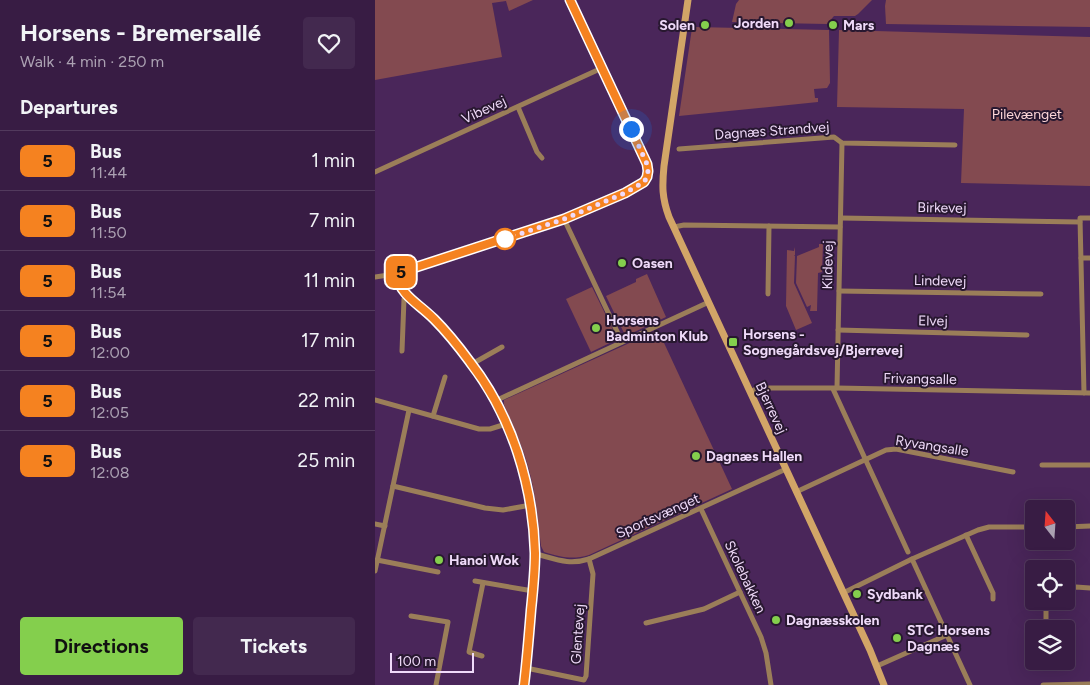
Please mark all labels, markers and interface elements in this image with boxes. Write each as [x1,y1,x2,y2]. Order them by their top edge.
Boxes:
place label: Jorden [734,15,779,32]
button: heart [303,17,355,69]
place label: Solen [659,17,695,34]
marker: Jorden [783,17,795,29]
place label: Mars [843,17,875,34]
text: Horsens - Bremersallé [20,18,261,47]
marker: Solen [699,19,711,31]
marker: Mars [827,19,839,31]
text: Walk · 4 min · 250 m [20,52,164,71]
street label: Vibevej [459,92,509,128]
text: Departures [20,96,118,119]
park label: Pilevænget [992,106,1062,123]
your location [619,117,644,142]
street label: Dagnæs Strandvej [714,118,830,144]
text: Bus [90,140,121,163]
text: 1 min [311,149,355,172]
text: 5 [42,150,53,172]
text: 11:44 [90,163,127,182]
street label: Birkevej [917,199,967,217]
text: Bus [90,200,121,223]
text: 7 min [309,209,355,232]
text: 5 [42,210,53,232]
text: 11:50 [90,223,127,242]
unlabelled marker [494,228,516,250]
street label: Kildevej [819,240,837,290]
place label: Oasen [632,255,673,272]
line badge: 5 [385,256,417,288]
marker: Oasen [616,257,628,269]
text: Bus [90,260,121,283]
text: 5 [396,261,406,283]
text: 11 min [303,269,355,292]
text: 5 [42,270,53,292]
street label: Lindevej [914,272,966,290]
text: 11:54 [90,283,126,302]
place label: Horsens Badminton Klub [606,312,708,345]
street label: Elvej [918,312,948,330]
text: Bus [90,320,121,343]
marker: Horsens Badminton Klub [590,322,602,334]
place label: Horsens - Sognegårdsvej/Bjerrevej [743,326,903,359]
text: 17 min [301,329,355,352]
text: 5 [42,330,53,352]
marker: Horsens - Sognegårdsvej/Bjerrevej [727,336,739,348]
text: 12:00 [90,343,130,362]
street label: Frivangsalle [883,370,957,388]
street label: Bjerrevej [752,379,790,437]
text: Bus [90,380,121,403]
text: 22 min [298,389,355,412]
text: 5 [42,390,53,412]
text: 12:05 [90,403,129,422]
street label: Ryvangsalle [894,432,970,460]
text: Bus [90,440,121,463]
place label: Dagnæs Hallen [706,448,802,465]
text: 25 min [298,449,355,472]
text: 5 [42,450,53,472]
marker: Dagnæs Hallen [690,450,702,462]
text: 12:08 [90,463,130,482]
street label: Sportsvænget [613,490,703,542]
north arrow [1025,500,1075,550]
map controls [1025,500,1075,670]
street label: Skolebakken [721,538,769,616]
place label: Hanoi Wok [449,552,519,569]
marker: Hanoi Wok [433,554,445,566]
button: locate [1025,560,1075,610]
place label: Sydbank [867,586,923,603]
marker: Sydbank [851,588,863,600]
street label: Glentevej [567,603,589,665]
place label: Dagnæsskolen [786,612,879,629]
marker: Dagnæsskolen [770,614,782,626]
button: Directions [20,617,183,675]
button: Tickets [193,617,355,675]
button: layers [1025,620,1075,670]
place label: STC Horsens Dagnæs [907,622,990,655]
marker: STC Horsens Dagnæs [891,632,903,644]
scale bar [390,650,474,673]
text: 100 m [397,653,436,670]

